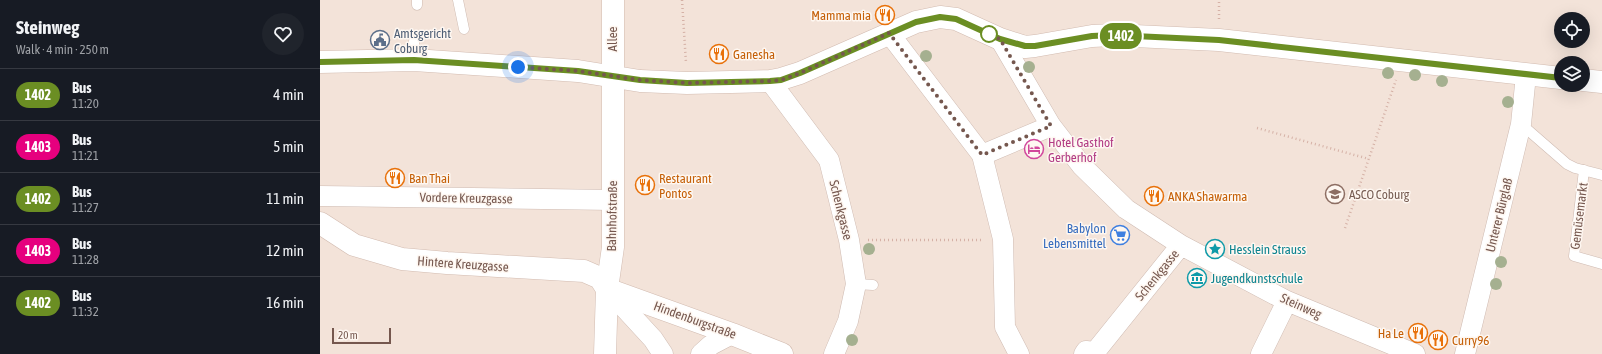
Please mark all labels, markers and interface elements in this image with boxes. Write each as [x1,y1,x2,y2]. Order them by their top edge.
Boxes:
restaurant icon: Mamma mia [874,4,896,26]
place label: Mamma mia [811,8,871,23]
map controls [1554,12,1590,92]
button: locate [1554,12,1590,48]
button: heart [262,13,304,55]
text: Steinweg [16,16,79,38]
line badge: 1402 [1093,23,1149,49]
unlabelled marker [980,25,998,43]
place label: Amtsgericht Coburg [394,26,451,56]
street label: Allee [605,26,620,51]
text: 1402 [1108,28,1134,44]
public building icon: Amtsgericht Coburg [369,29,391,51]
text: Walk · 4 min · 250 m [16,42,109,57]
restaurant icon: Ganesha [708,43,730,65]
place label: Ganesha [733,47,775,62]
button: layers [1554,56,1590,92]
your location [508,57,528,77]
text: Bus [72,79,92,96]
text: 4 min [273,86,304,103]
text: 1402 [25,87,51,103]
text: 11:20 [72,96,99,111]
text: Bus [72,131,92,148]
place label: Hotel Gasthof Gerberhof [1048,135,1114,165]
text: 5 min [273,138,304,155]
hotel icon: Hotel Gasthof Gerberhof [1023,138,1045,160]
text: 1403 [25,139,51,155]
text: 11:21 [72,148,99,163]
restaurant icon: Ban Thai [384,167,406,189]
place label: Ban Thai [409,171,450,186]
place label: Restaurant Pontos [659,171,712,201]
restaurant icon: Restaurant Pontos [634,174,656,196]
street label: Unterer Bürglaß [1483,176,1515,254]
street label: Schenkgasse [826,179,856,241]
street label: Bahnhofstraße [604,180,620,252]
street label: Gemüsemarkt [1567,181,1591,250]
text: Bus [72,183,92,200]
school or university icon: ASCO Coburg [1324,183,1346,205]
restaurant icon: ANKA Shawarma [1143,185,1165,207]
place label: ASCO Coburg [1349,187,1410,202]
place label: ANKA Shawarma [1168,189,1247,204]
text: 11 min [266,190,304,207]
street label: Vordere Kreuzgasse [419,190,513,206]
text: 1402 [25,191,51,207]
text: 11:27 [72,200,99,215]
place label: Babylon Lebensmittel [1043,221,1107,251]
supermarket icon: Babylon Lebensmittel [1109,224,1131,246]
text: Bus [72,235,92,252]
place icon: Hesslein Strauss [1204,238,1226,260]
text: 12 min [266,242,304,259]
place label: Hesslein Strauss [1229,242,1307,257]
text: 1403 [25,243,51,259]
street label: Schenkgasse [1132,247,1182,303]
text: 11:28 [72,252,99,267]
street label: Hintere Kreuzgasse [417,253,509,275]
museum icon: Jugendkunstschule [1186,267,1208,289]
place label: Jugendkunstschule [1211,271,1303,286]
text: Bus [72,287,92,304]
street label: Steinweg [1278,290,1324,322]
text: 16 min [266,294,304,311]
text: 1402 [25,295,51,311]
street label: Hindenburgstraße [652,298,738,342]
text: 11:32 [72,304,99,319]
restaurant icon: Ha Le [1407,322,1429,344]
scale bar [332,326,391,345]
place label: Ha Le [1378,326,1404,341]
text: 20 m [338,329,358,341]
restaurant icon: Curry96 [1427,329,1449,351]
place label: Curry96 [1452,333,1489,348]

